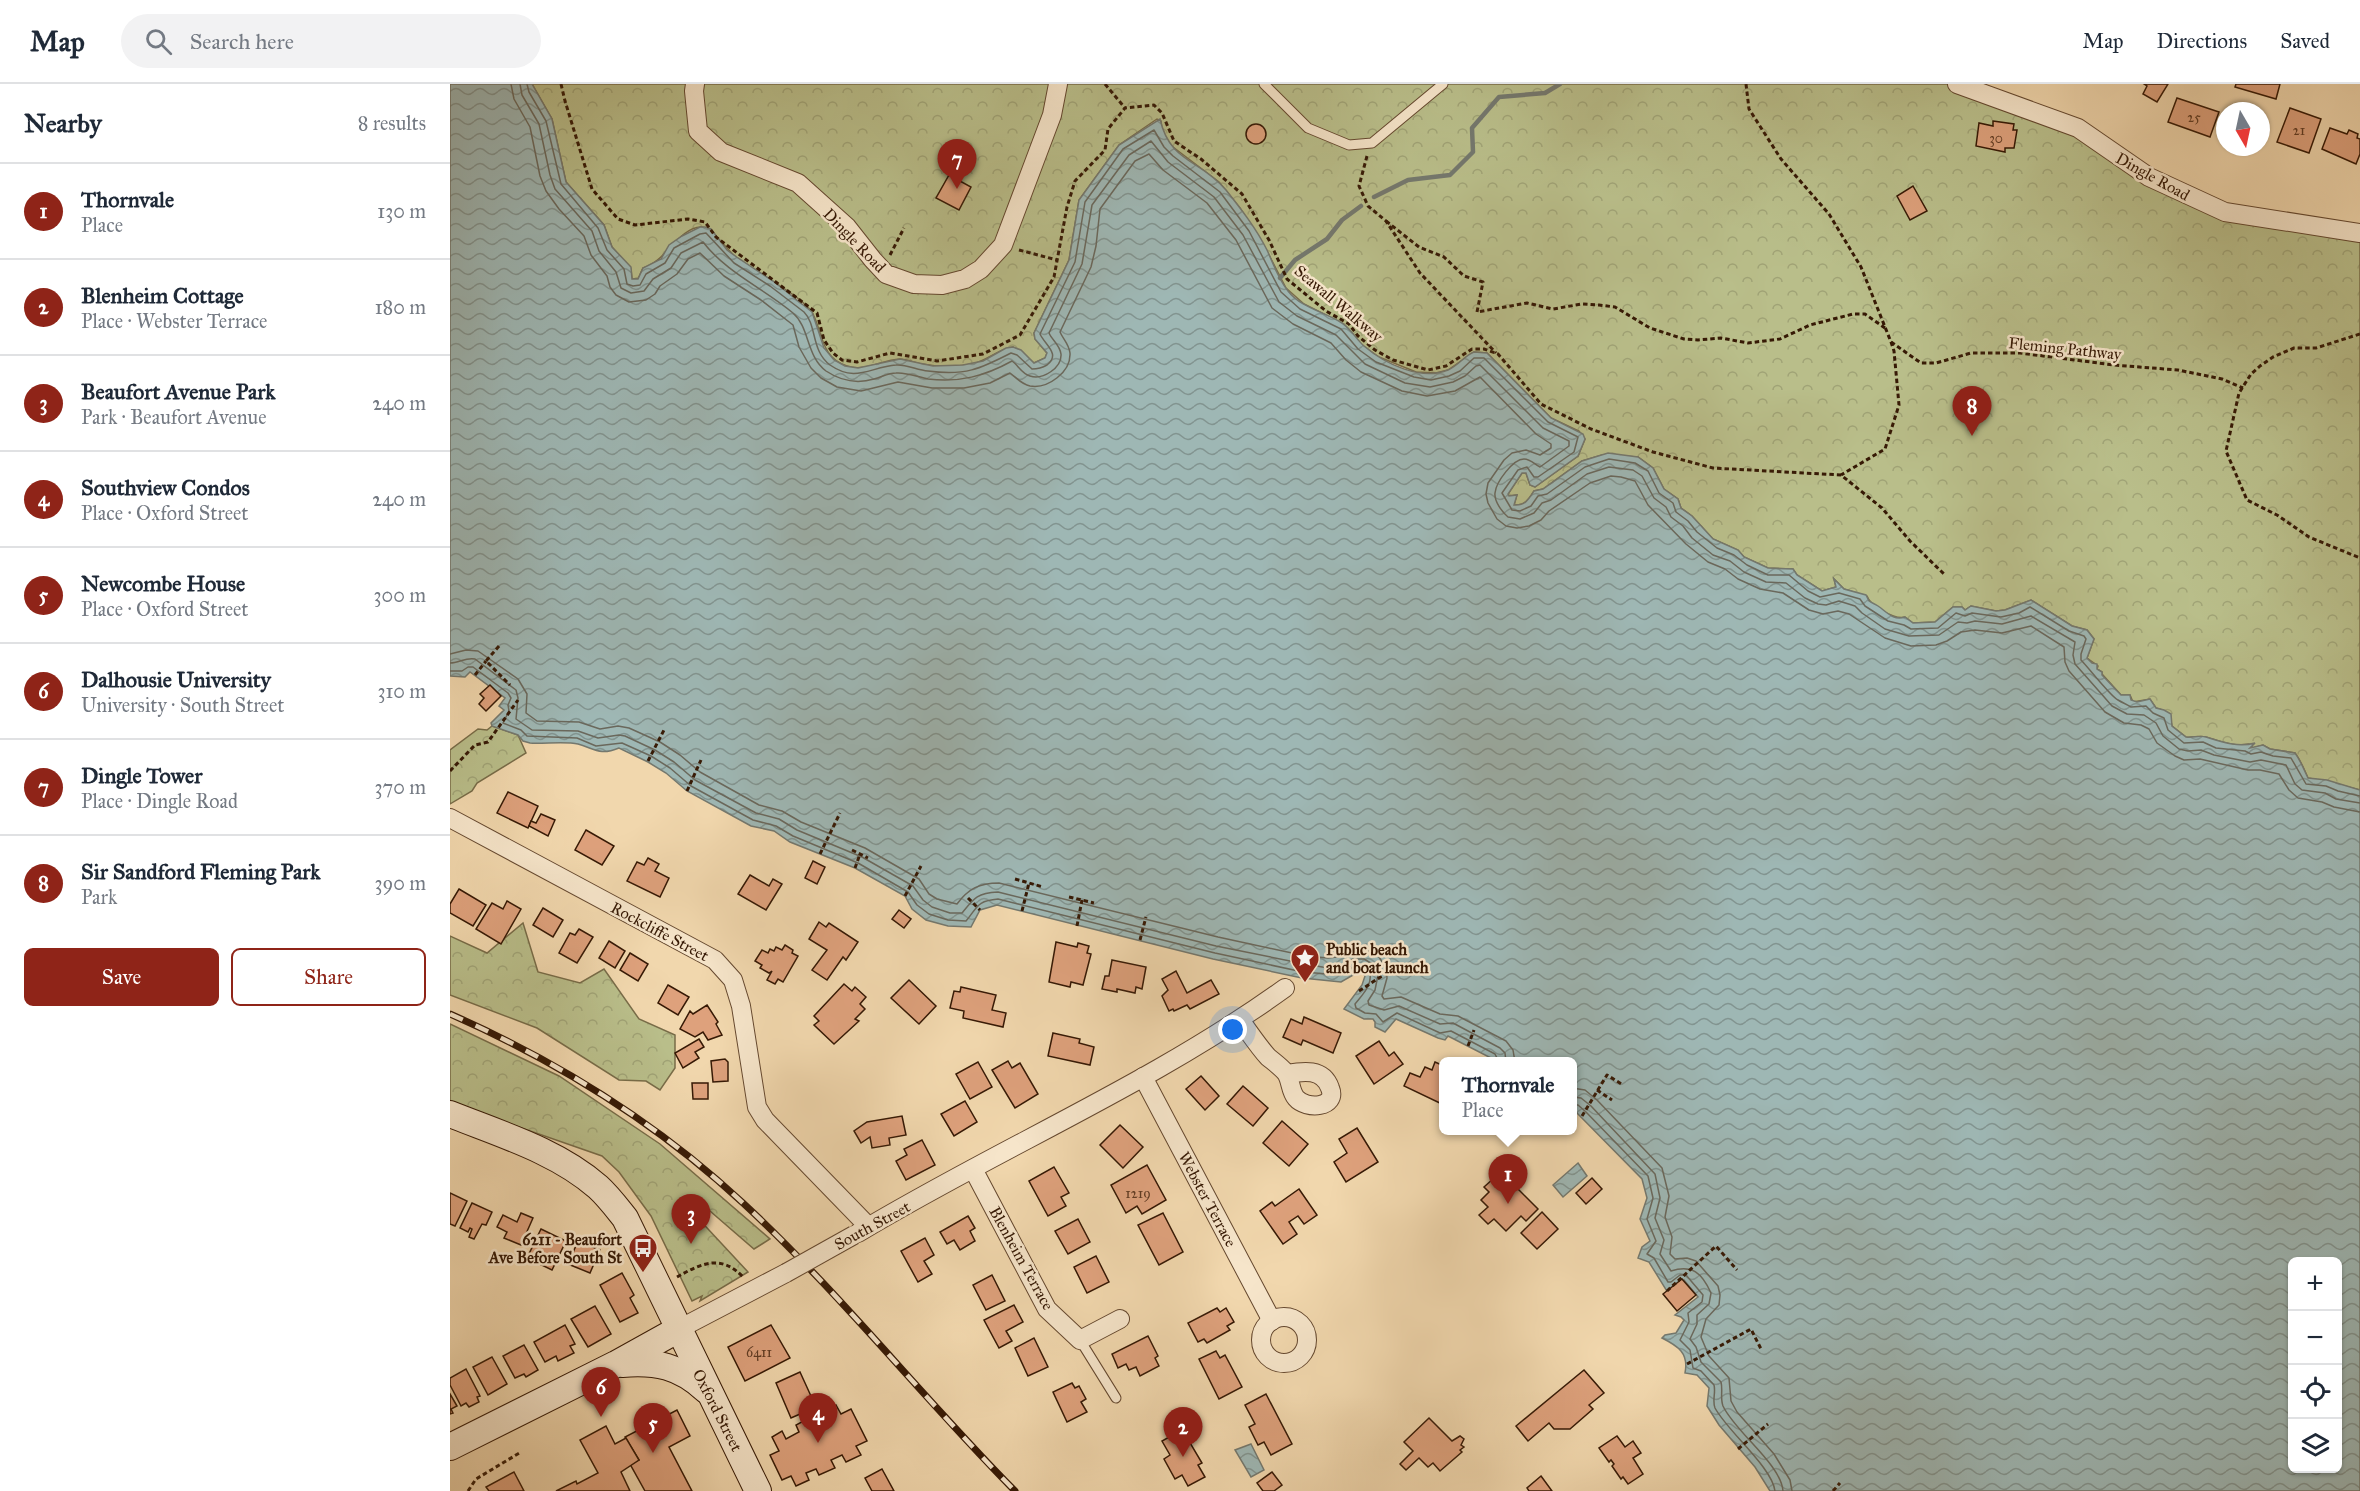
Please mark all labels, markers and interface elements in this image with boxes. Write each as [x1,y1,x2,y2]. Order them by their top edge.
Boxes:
search box [121,14,541,68]
text: Map [30,24,85,59]
icon: search [142,25,175,58]
text: Search here [190,28,294,55]
text: Map [2083,28,2124,54]
text: Directions [2157,28,2247,54]
text: Saved [2280,28,2330,54]
north arrow [2216,102,2270,156]
text: Nearby [24,107,102,139]
house number: 25 [2187,109,2201,126]
text: 8 results [358,111,426,135]
house number: 21 [2293,122,2306,139]
house number: 30 [1989,130,2003,147]
pin: 7 [938,140,976,189]
street label: Dingle Road [2112,148,2193,205]
text: Thornvale [81,186,174,213]
text: 1 [40,199,47,223]
text: 130 m [377,199,426,223]
street label: Dingle Road [819,204,890,277]
text: Place [81,213,123,237]
street label: Seawall Walkway [1291,261,1387,346]
text: Blenheim Cottage [81,282,244,309]
text: 2 [39,295,48,319]
text: 180 m [375,295,426,319]
text: Place · Webster Terrace [81,309,267,333]
street label: Fleming Pathway [2008,333,2123,365]
text: Beaufort Avenue Park [81,378,276,405]
pin: 8 [1952,386,1991,436]
text: 3 [40,391,48,415]
text: 240 m [372,391,426,415]
text: Park · Beaufort Avenue [81,405,266,429]
text: Southview Condos [81,474,250,501]
text: 4 [38,487,49,511]
text: 240 m [372,487,426,511]
text: Place · Oxford Street [81,501,248,525]
text: Newcombe House [81,570,245,597]
text: 5 [39,583,48,607]
text: 300 m [374,583,426,607]
text: Place · Oxford Street [81,597,248,621]
text: Dalhousie University [81,666,271,693]
text: 6 [38,679,49,703]
text: 310 m [377,679,426,703]
text: University · South Street [81,693,284,717]
text: Dingle Tower [81,762,202,789]
text: 7 [38,775,49,799]
text: 370 m [375,775,426,799]
text: Place · Dingle Road [81,789,238,813]
text: Sir Sandford Fleming Park [81,858,321,885]
text: 8 [38,871,49,895]
text: 390 m [375,871,426,895]
text: Park [81,885,117,909]
street label: Rockcliffe Street [608,898,712,965]
place label: Public beach and boat launch [1326,940,1429,977]
place icon: Public beach and boat launch [1289,942,1321,984]
button: Save [24,948,219,1006]
button: Share [231,948,426,1006]
your location [1218,1015,1247,1044]
popup [1439,1057,1577,1135]
text: Thornvale [1461,1071,1555,1098]
text: Place [1461,1098,1504,1122]
street label: Webster Terrace [1175,1148,1241,1250]
pin: 1 [1488,1154,1528,1204]
house number: 1219 [1125,1185,1151,1202]
pin: 3 [672,1194,710,1244]
street label: South Street [831,1197,914,1254]
street label: Blenheim Terrace [985,1203,1058,1314]
place label: 6211 - Beaufort Ave Before South St [488,1230,622,1267]
bus stop icon: 6211 - Beaufort Ave Before South St [627,1232,659,1274]
map controls [2288,1257,2342,1473]
button: + [2288,1257,2342,1311]
button: − [2288,1311,2342,1365]
house number: 6411 [746,1344,772,1361]
button: locate [2288,1365,2342,1419]
street label: Oxford Street [689,1366,747,1455]
pin: 6 [582,1368,620,1417]
pin: 4 [798,1394,838,1443]
pin: 5 [634,1404,672,1453]
pin: 2 [1164,1408,1202,1457]
button: layers [2288,1419,2342,1473]

